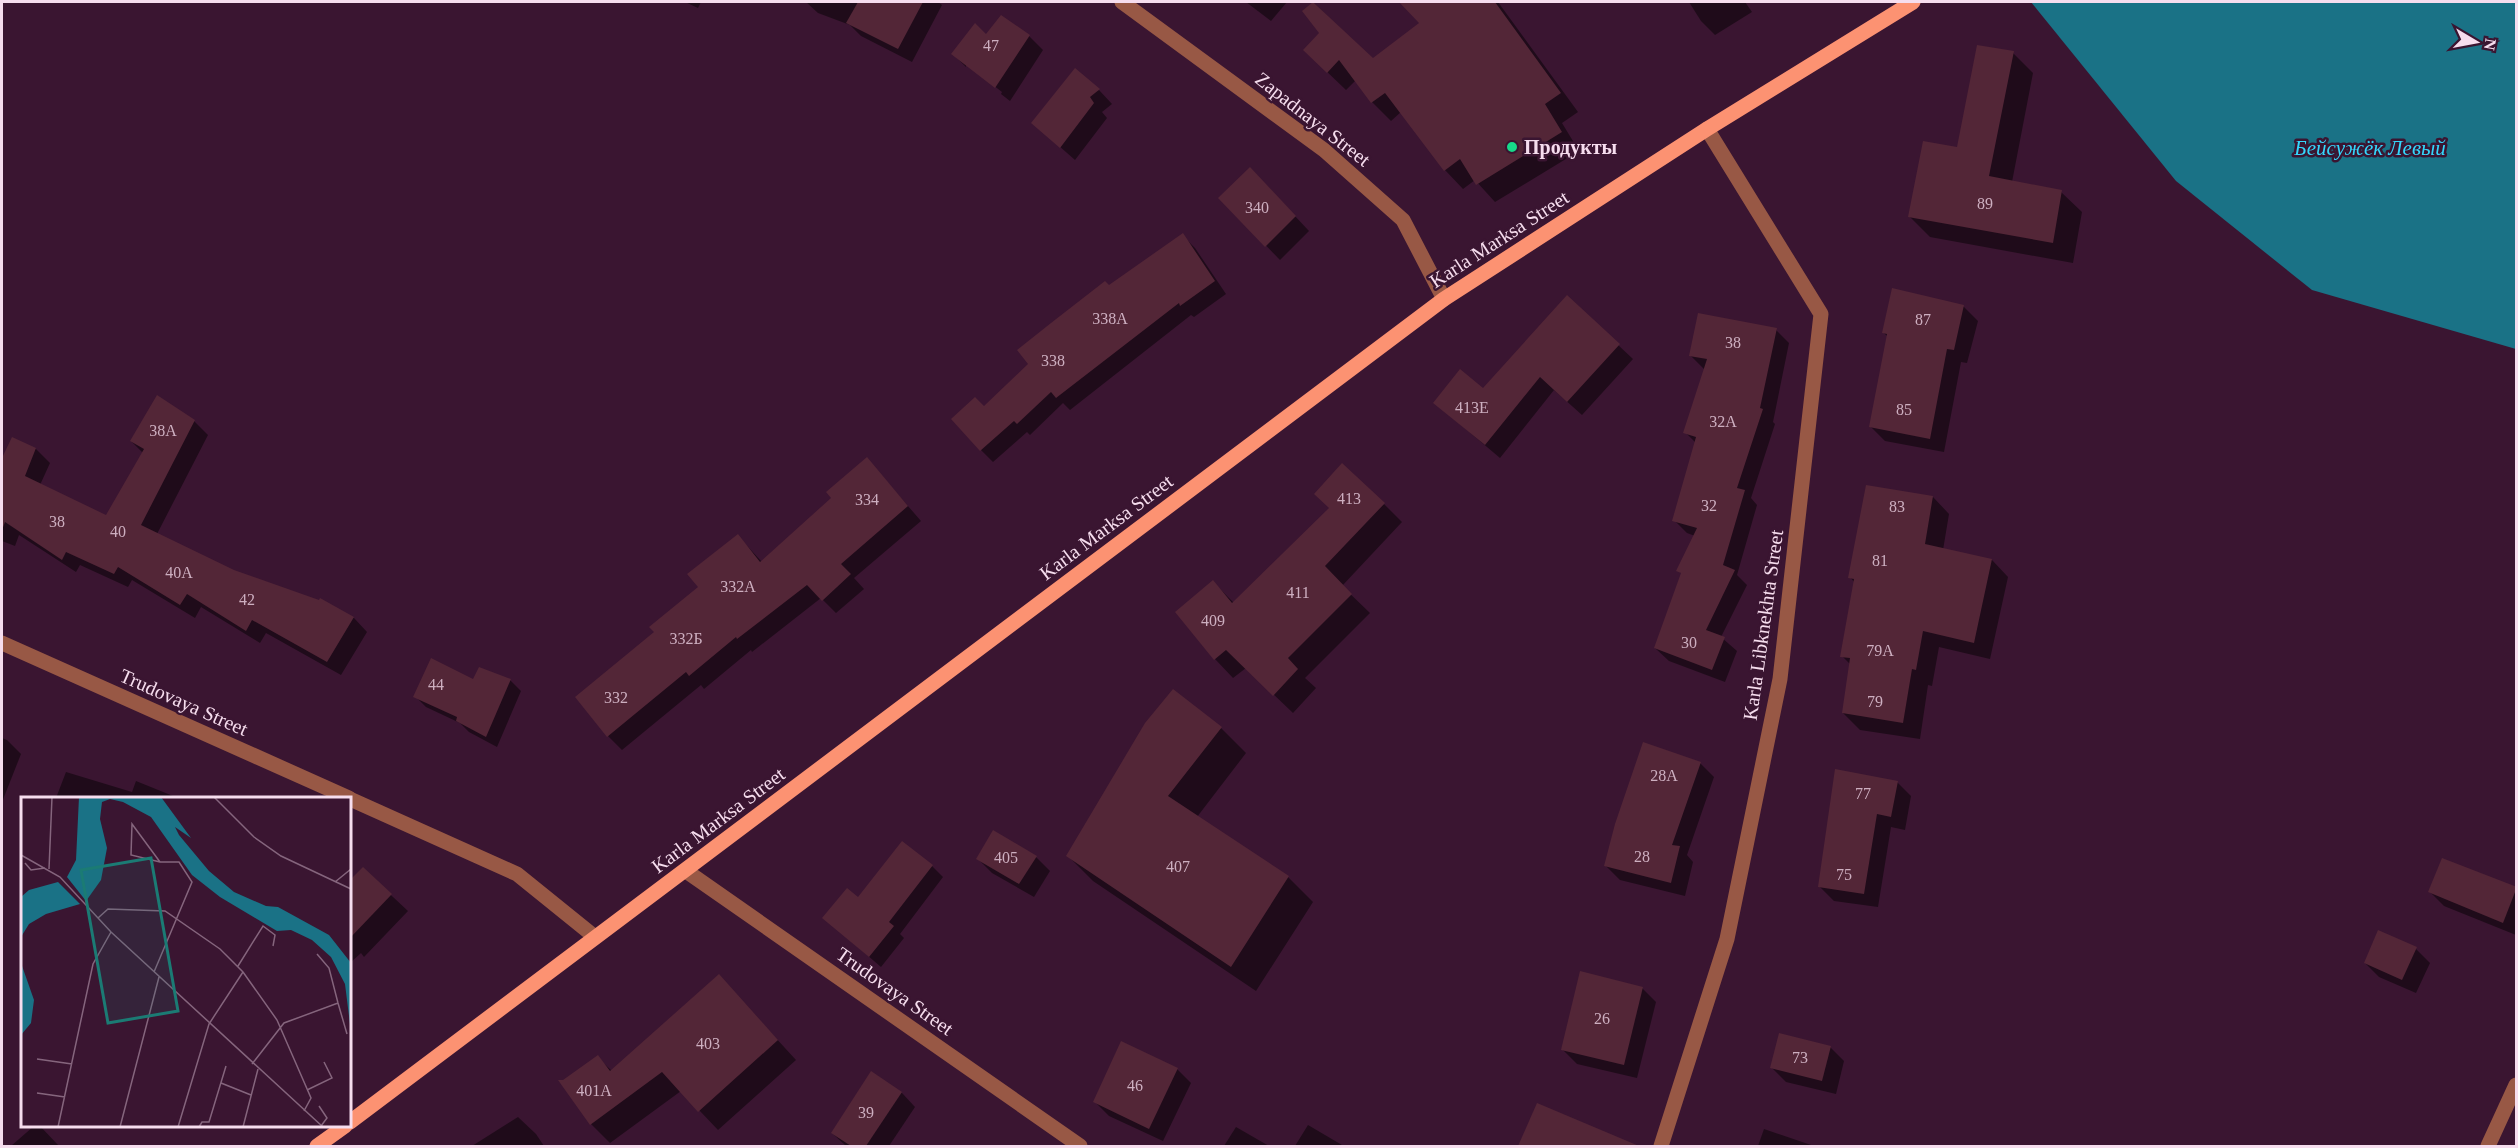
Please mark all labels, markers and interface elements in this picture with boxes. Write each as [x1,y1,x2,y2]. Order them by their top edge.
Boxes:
north arrow [2446,12,2506,72]
house number: 47 [983,37,999,54]
text: N [2481,37,2500,52]
street label: Zapadnaya Street [1251,67,1375,172]
place label: Продукты [1524,136,1618,159]
water label: Бейсужёк Левый [2293,136,2446,160]
marker: Продукты [1505,140,1519,154]
street label: Karla Marksa Street [1425,186,1573,292]
house number: 89 [1977,195,1993,212]
house number: 340 [1245,199,1269,216]
house number: 338А [1092,310,1128,327]
house number: 87 [1915,311,1931,328]
house number: 38 [1725,334,1741,351]
house number: 338 [1041,352,1065,369]
house number: 413Е [1455,399,1489,416]
house number: 85 [1896,401,1912,418]
house number: 32А [1709,413,1737,430]
house number: 38А [149,422,177,439]
street label: Karla Marksa Street [1035,469,1177,584]
house number: 413 [1337,490,1361,507]
house number: 334 [855,491,879,508]
house number: 32 [1701,497,1717,514]
house number: 83 [1889,498,1905,515]
house number: 38 [49,513,65,530]
house number: 40 [110,523,126,540]
street label: Karla Libknekhta Street [1739,528,1787,722]
house number: 81 [1872,552,1888,569]
house number: 40А [165,564,193,581]
house number: 332А [720,578,756,595]
house number: 411 [1286,584,1310,601]
house number: 42 [239,591,255,608]
house number: 409 [1201,612,1225,629]
house number: 332Б [669,630,703,647]
house number: 30 [1681,634,1697,651]
house number: 79А [1866,642,1894,659]
street label: Trudovaya Street [116,664,252,741]
house number: 44 [428,676,444,693]
house number: 332 [604,689,628,706]
house number: 79 [1867,693,1883,710]
street label: Karla Marksa Street [647,762,789,877]
house number: 28А [1650,767,1678,784]
house number: 77 [1855,785,1871,802]
inset map [21,797,351,1127]
house number: 28 [1634,848,1650,865]
house number: 405 [994,849,1018,866]
house number: 407 [1166,858,1190,875]
house number: 75 [1836,866,1852,883]
street label: Trudovaya Street [832,943,958,1041]
house number: 26 [1594,1010,1610,1027]
house number: 403 [696,1035,720,1052]
house number: 73 [1792,1049,1808,1066]
house number: 46 [1127,1077,1143,1094]
house number: 401А [576,1082,612,1099]
house number: 39 [858,1104,874,1121]

